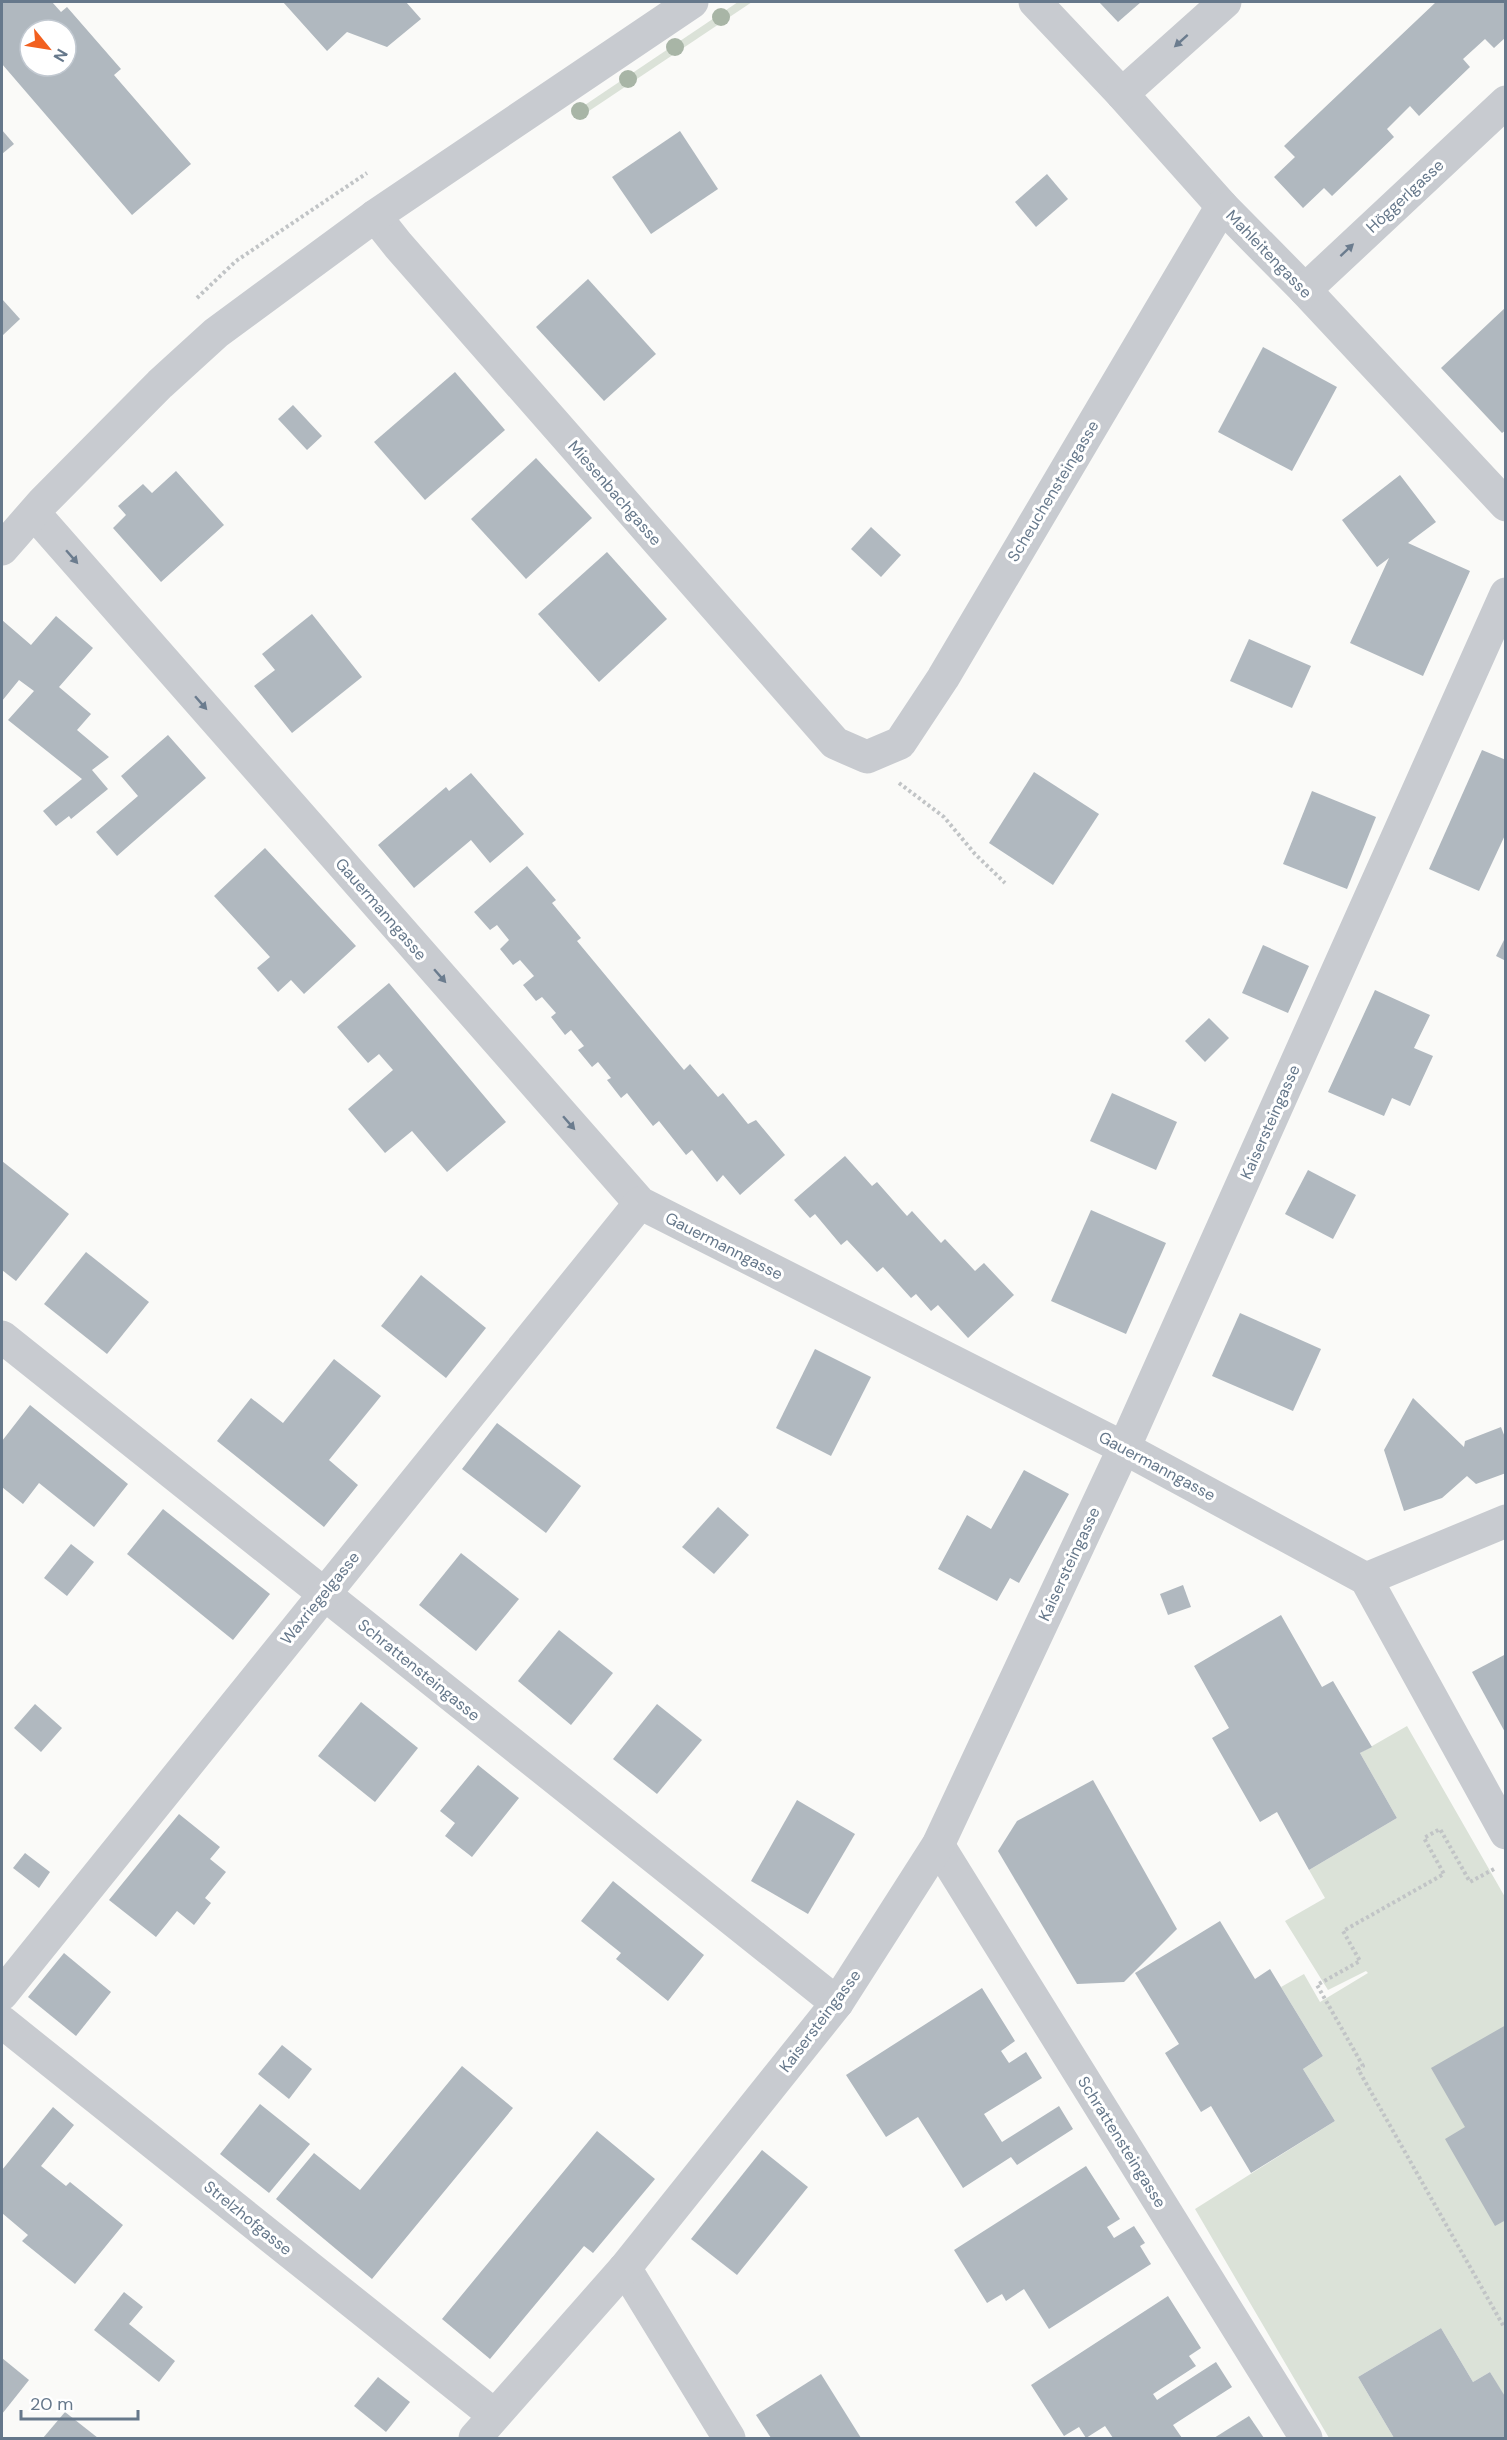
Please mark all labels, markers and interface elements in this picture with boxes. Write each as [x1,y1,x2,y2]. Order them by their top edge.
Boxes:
north arrow [18,18,78,78]
one-way arrow [1174,34,1189,47]
text: N [49,45,73,66]
street label: Höggerlgasse [1362,155,1448,237]
street label: Mahleitengasse [1222,205,1316,303]
one-way arrow [1340,243,1355,257]
street label: Scheuchensteingasse [1003,417,1103,565]
street label: Miesenbachgasse [564,436,666,550]
one-way arrow [65,549,78,564]
one-way arrow [194,695,207,710]
street label: Gauermanngasse [331,853,431,965]
one-way arrow [433,968,446,983]
street label: Kaisersteingasse [1235,1061,1305,1183]
one-way arrow [562,1115,576,1130]
street label: Gauermanngasse [662,1207,786,1285]
street label: Gauermanngasse [1095,1426,1219,1506]
street label: Kaisersteingasse [1033,1504,1105,1624]
street label: Waxriegelgasse [276,1547,364,1649]
street label: Schrattensteingasse [354,1614,484,1726]
street label: Kaisersteingasse [775,1965,865,2077]
street label: Schrattensteingasse [1073,2072,1171,2212]
street label: Strelzhofgasse [200,2176,296,2260]
scale bar [21,2383,138,2421]
text: 20 m [30,2392,73,2416]

